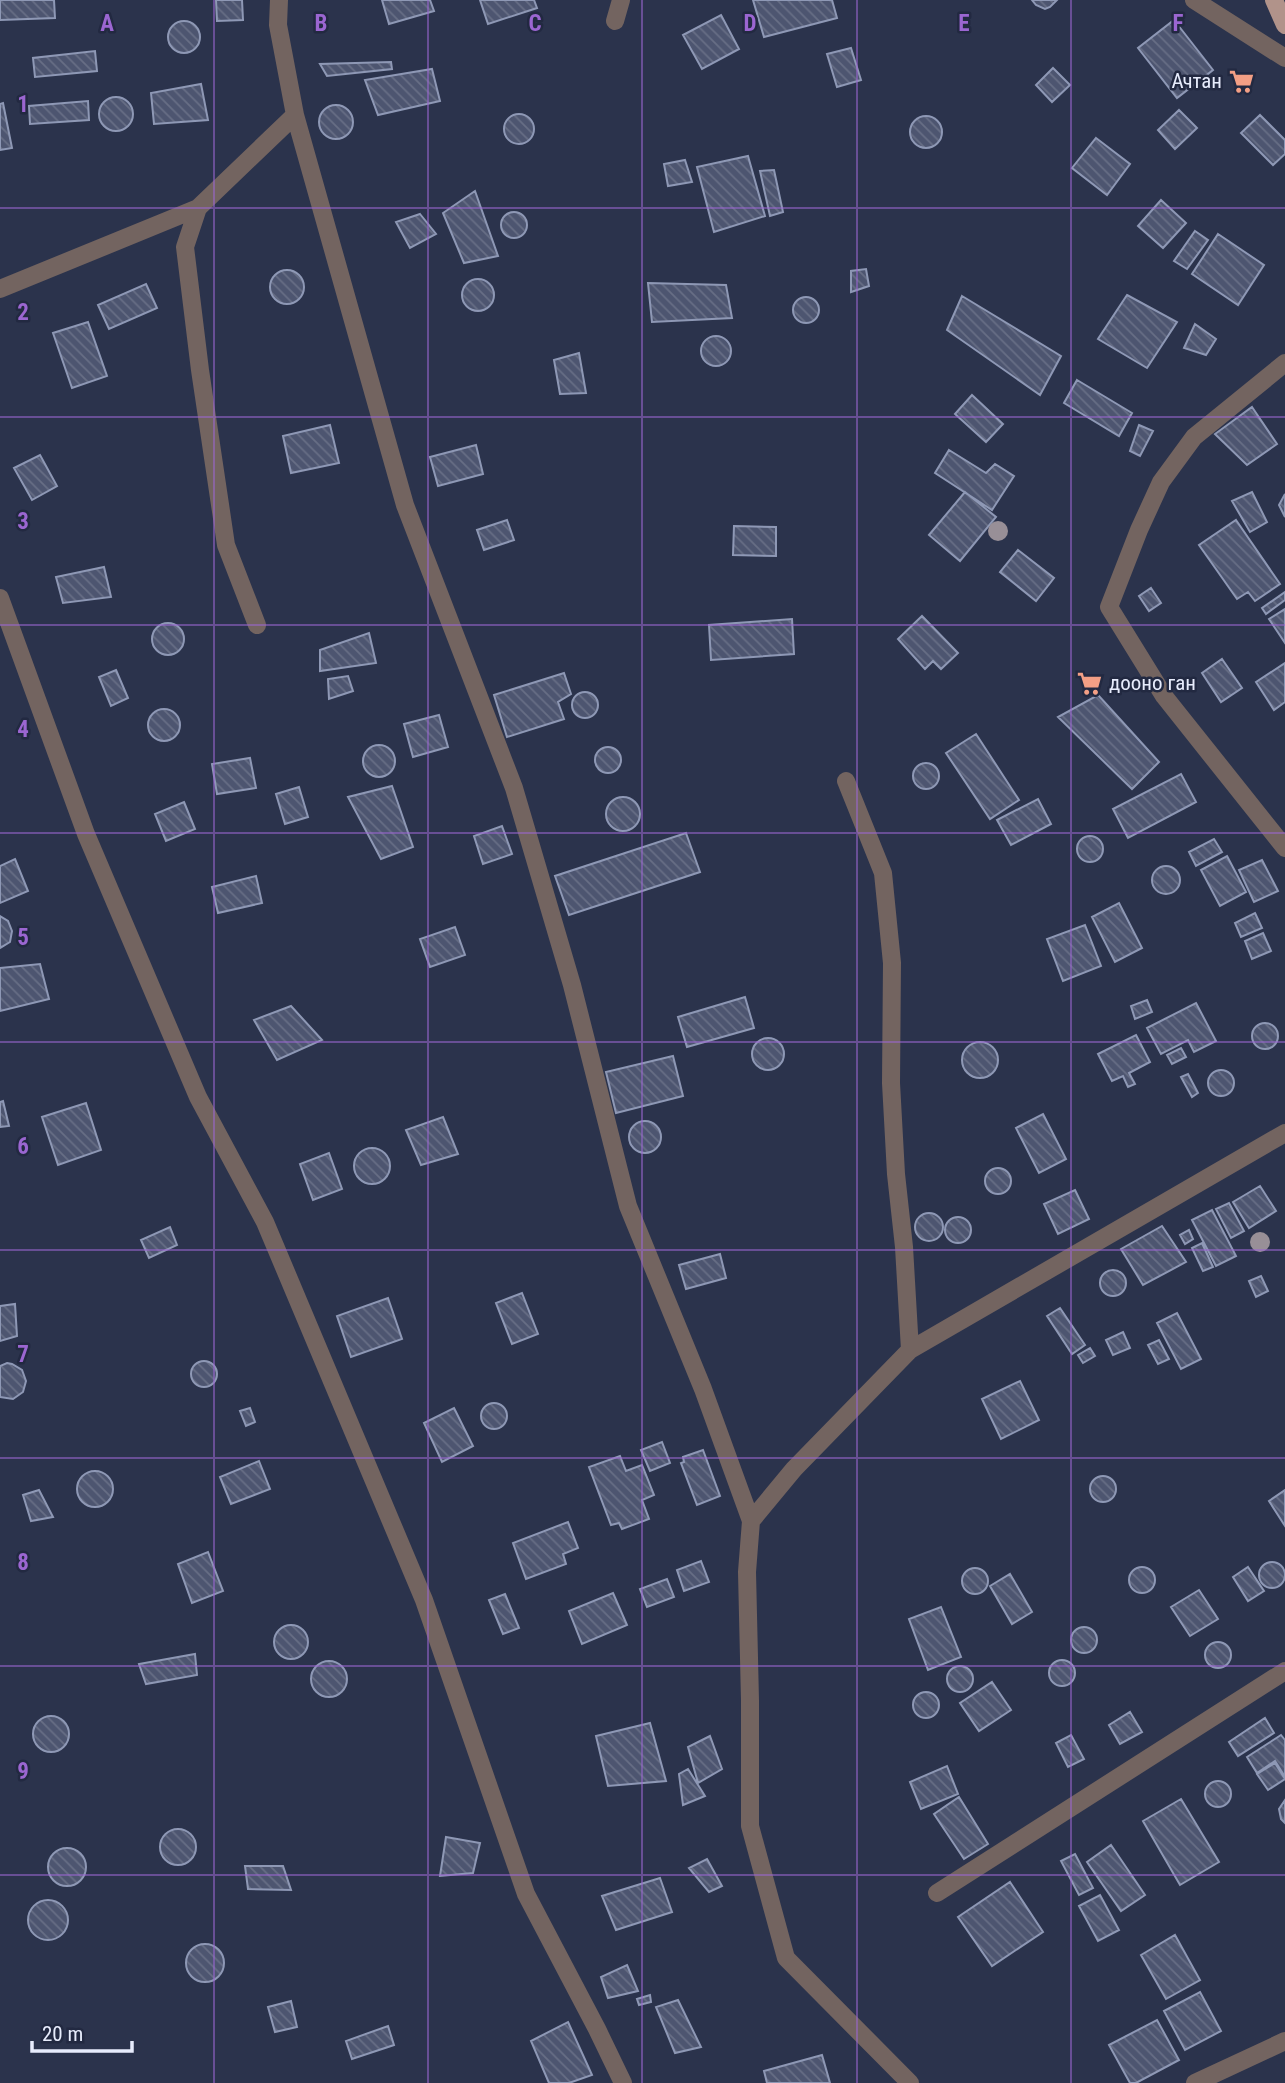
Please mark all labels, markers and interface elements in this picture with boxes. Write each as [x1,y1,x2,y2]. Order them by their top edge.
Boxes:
text: A [100,10,114,37]
text: B [315,10,327,37]
text: C [528,10,542,37]
text: D [744,10,757,37]
text: E [958,10,970,37]
text: F [1173,10,1184,37]
supermarket icon: Ачтан [1228,67,1256,95]
place label: Ачтан [1171,69,1222,93]
text: 1 [17,91,29,118]
text: 2 [17,299,29,326]
text: 3 [17,508,29,535]
supermarket icon: дооно ган [1075,669,1103,697]
place label: дооно ган [1109,671,1196,695]
text: 4 [17,716,29,743]
text: 5 [17,924,29,951]
text: 6 [17,1133,29,1160]
text: 7 [17,1341,29,1368]
text: 8 [17,1549,29,1576]
text: 9 [17,1758,29,1785]
scale bar [32,2010,131,2054]
text: 20 m [42,2022,83,2046]

